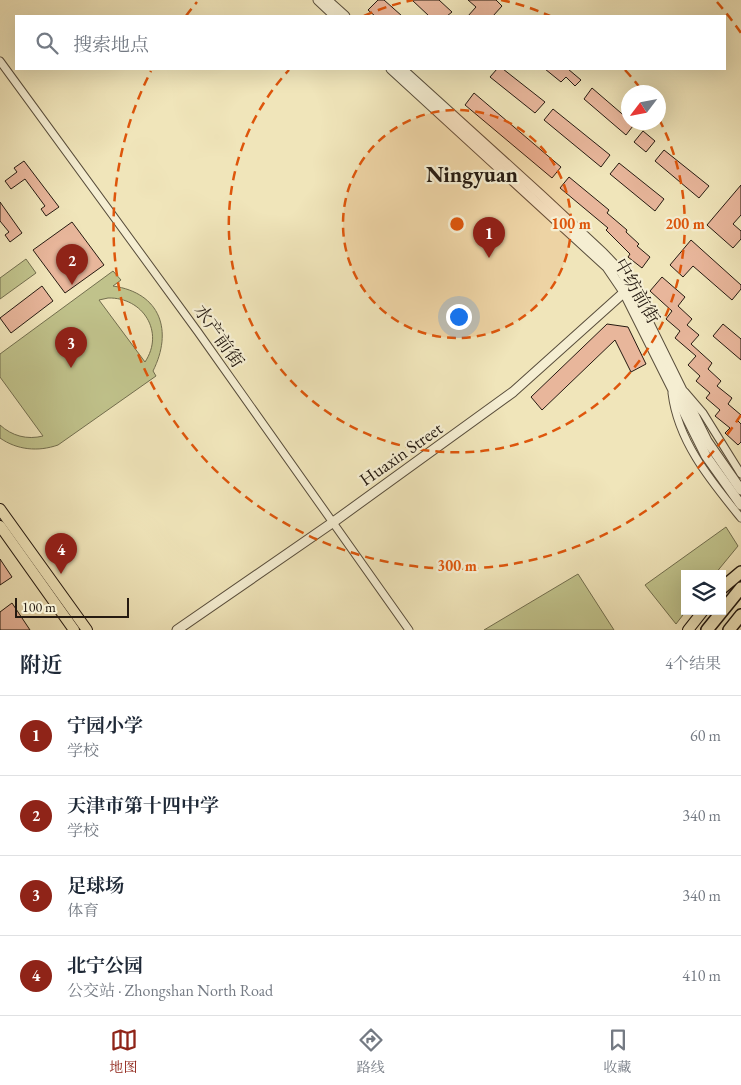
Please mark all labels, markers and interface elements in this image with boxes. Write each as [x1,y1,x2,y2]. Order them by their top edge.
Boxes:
search box [15,15,726,70]
icon: search [33,29,61,57]
text: 搜索地点 [73,32,149,57]
north arrow [621,85,666,130]
district label: Ningyuan [426,160,519,189]
text: 100 m [551,214,591,233]
text: 200 m [665,214,705,233]
centre of rings [448,215,466,233]
pin: 1 [473,217,505,258]
pin: 2 [56,244,88,285]
street label: 中纺前街 [609,254,665,328]
street label: 水产前街 [189,300,249,372]
your location [446,304,472,330]
pin: 3 [55,327,87,368]
street label: Huaxin Street [355,416,447,491]
pin: 4 [45,533,77,574]
text: 300 m [437,556,477,575]
map controls [681,570,726,615]
button: layers [681,570,726,615]
scale bar [15,595,129,618]
text: 100 m [22,598,56,616]
text: 附近 [20,651,62,678]
text: 4个结果 [665,653,721,674]
text: 宁园小学 [67,713,143,738]
text: 1 [32,725,40,746]
text: 60 m [690,725,721,746]
text: 学校 [67,740,99,761]
text: 天津市第十四中学 [67,793,219,818]
text: 2 [32,805,40,826]
text: 340 m [682,805,721,826]
text: 学校 [67,820,99,841]
text: 足球场 [67,873,124,898]
text: 3 [32,885,40,906]
text: 340 m [682,885,721,906]
text: 体育 [67,900,99,921]
text: 北宁公园 [67,953,143,978]
text: 4 [32,965,40,986]
text: 410 m [682,965,721,986]
text: 公交站 · Zhongshan North Road [67,980,273,1001]
tab: 地图 [110,1026,138,1076]
tab: 路线 [357,1026,385,1076]
tab: 收藏 [604,1026,632,1076]

